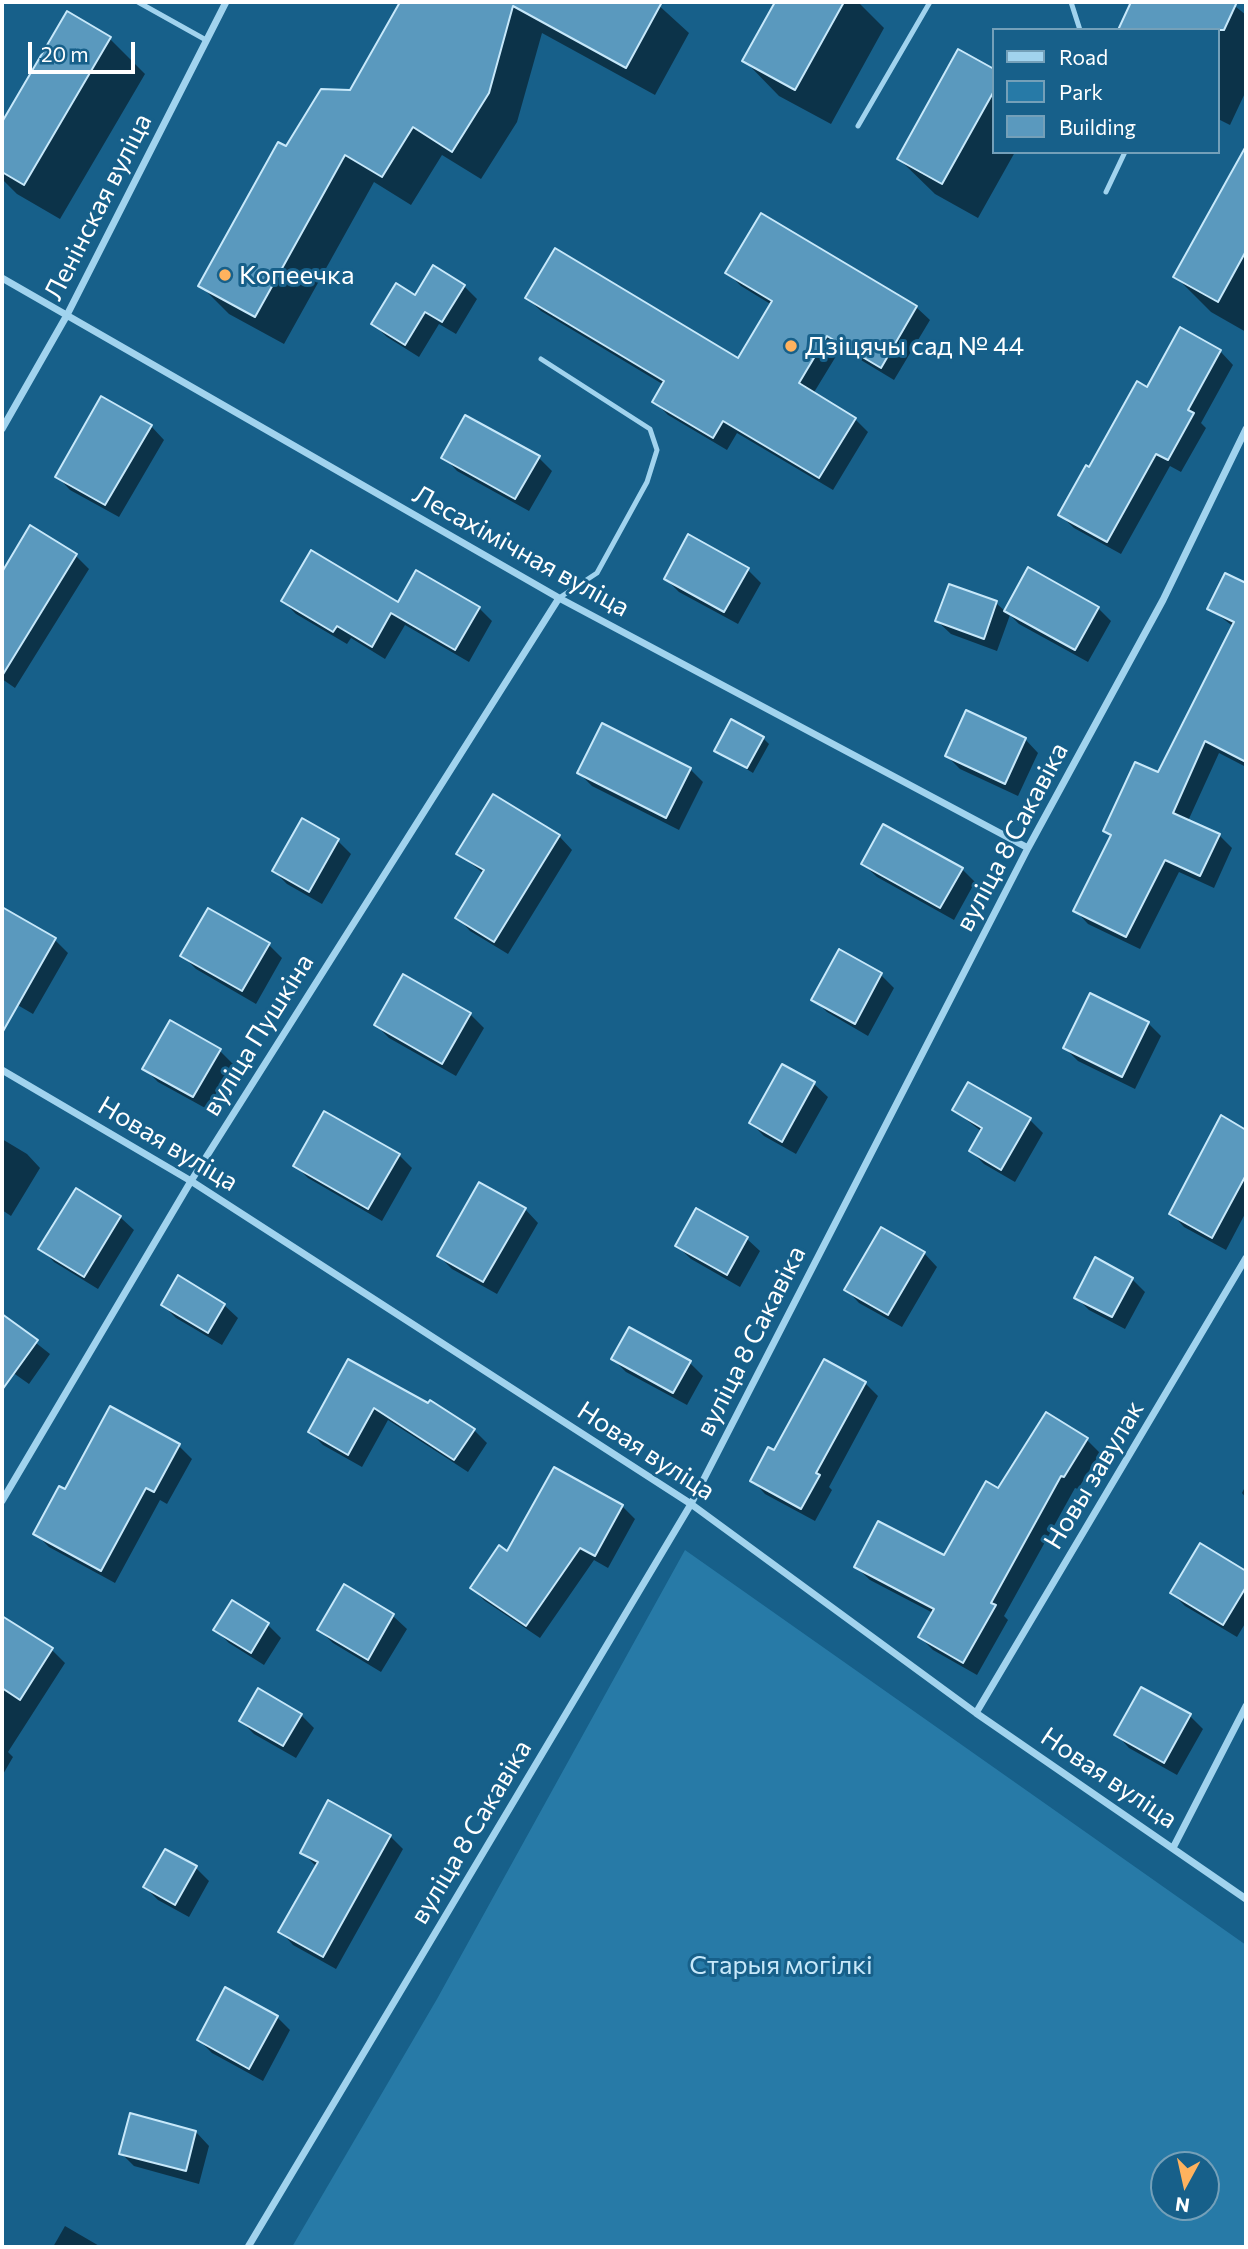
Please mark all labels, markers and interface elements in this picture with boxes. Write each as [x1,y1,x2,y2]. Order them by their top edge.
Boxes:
scale bar [32,28,138,72]
legend [992,28,1220,154]
text: 20 m [41,41,89,66]
text: Road [1059,44,1108,69]
text: Park [1059,79,1103,104]
street label: Ленінская вуліца [38,109,158,305]
text: Building [1059,114,1136,139]
place label: Копеечка [239,259,354,291]
marker: Копеечка [217,267,233,283]
place label: Дзіцячы сад № 44 [805,330,1024,362]
marker: Дзіцячы сад № 44 [783,338,799,354]
street label: Лесахімічная вуліца [407,479,635,623]
street label: вуліца 8 Сакавіка [949,737,1075,937]
street label: вуліца Пушкіна [196,948,320,1122]
street label: Новая вуліца [92,1090,244,1198]
street label: вуліца 8 Сакавіка [690,1241,812,1441]
street label: Новая вуліца [571,1395,721,1507]
street label: Новы завулак [1038,1395,1150,1555]
street label: Новая вуліца [1035,1721,1183,1835]
street label: вуліца 8 Сакавіка [404,1734,538,1930]
park label: Старыя могілкі [689,1949,873,1981]
north arrow [1150,2151,1220,2221]
text: N [1174,2193,1191,2218]

